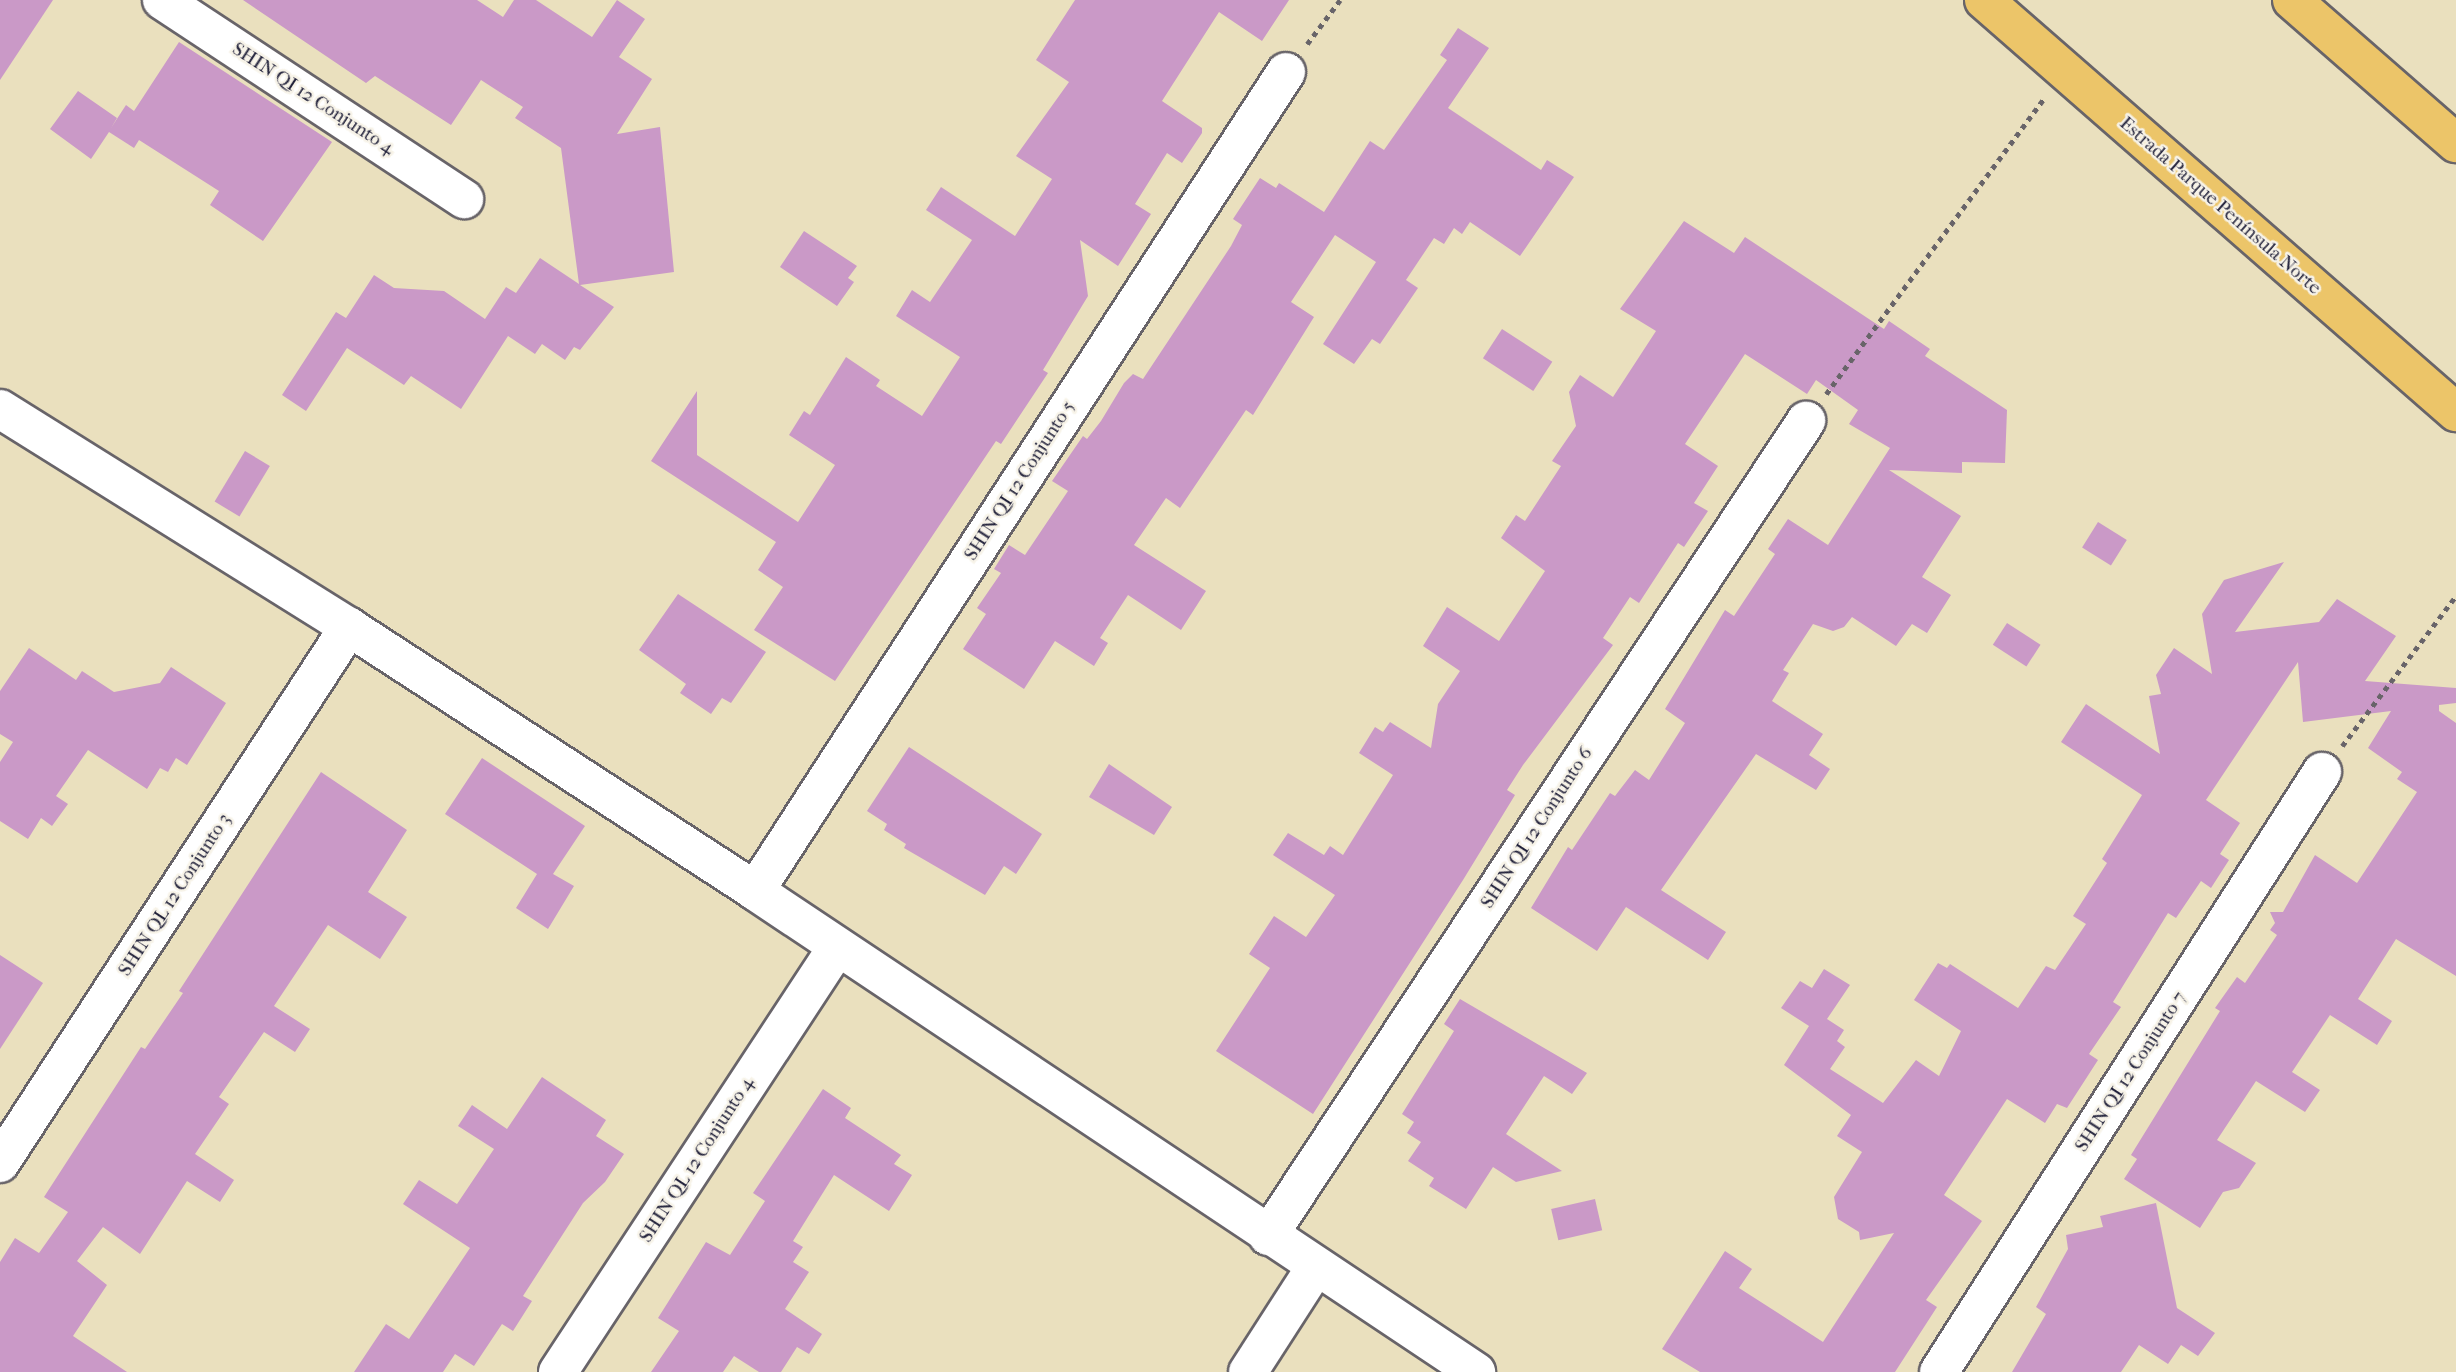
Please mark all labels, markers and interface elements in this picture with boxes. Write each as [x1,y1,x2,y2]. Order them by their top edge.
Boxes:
street label: SHIN QI 12 Conjunto 4 [228,38,398,160]
street label: Estrada Parque Península Norte [2115,112,2325,300]
street label: SHIN QI 12 Conjunto 5 [960,397,1080,565]
street label: SHIN QI 12 Conjunto 6 [1476,743,1598,913]
street label: SHIN QL 12 Conjunto 3 [114,809,236,981]
street label: SHIN QI 12 Conjunto 7 [2071,987,2191,1157]
street label: SHIN QL 12 Conjunto 4 [635,1073,759,1247]

